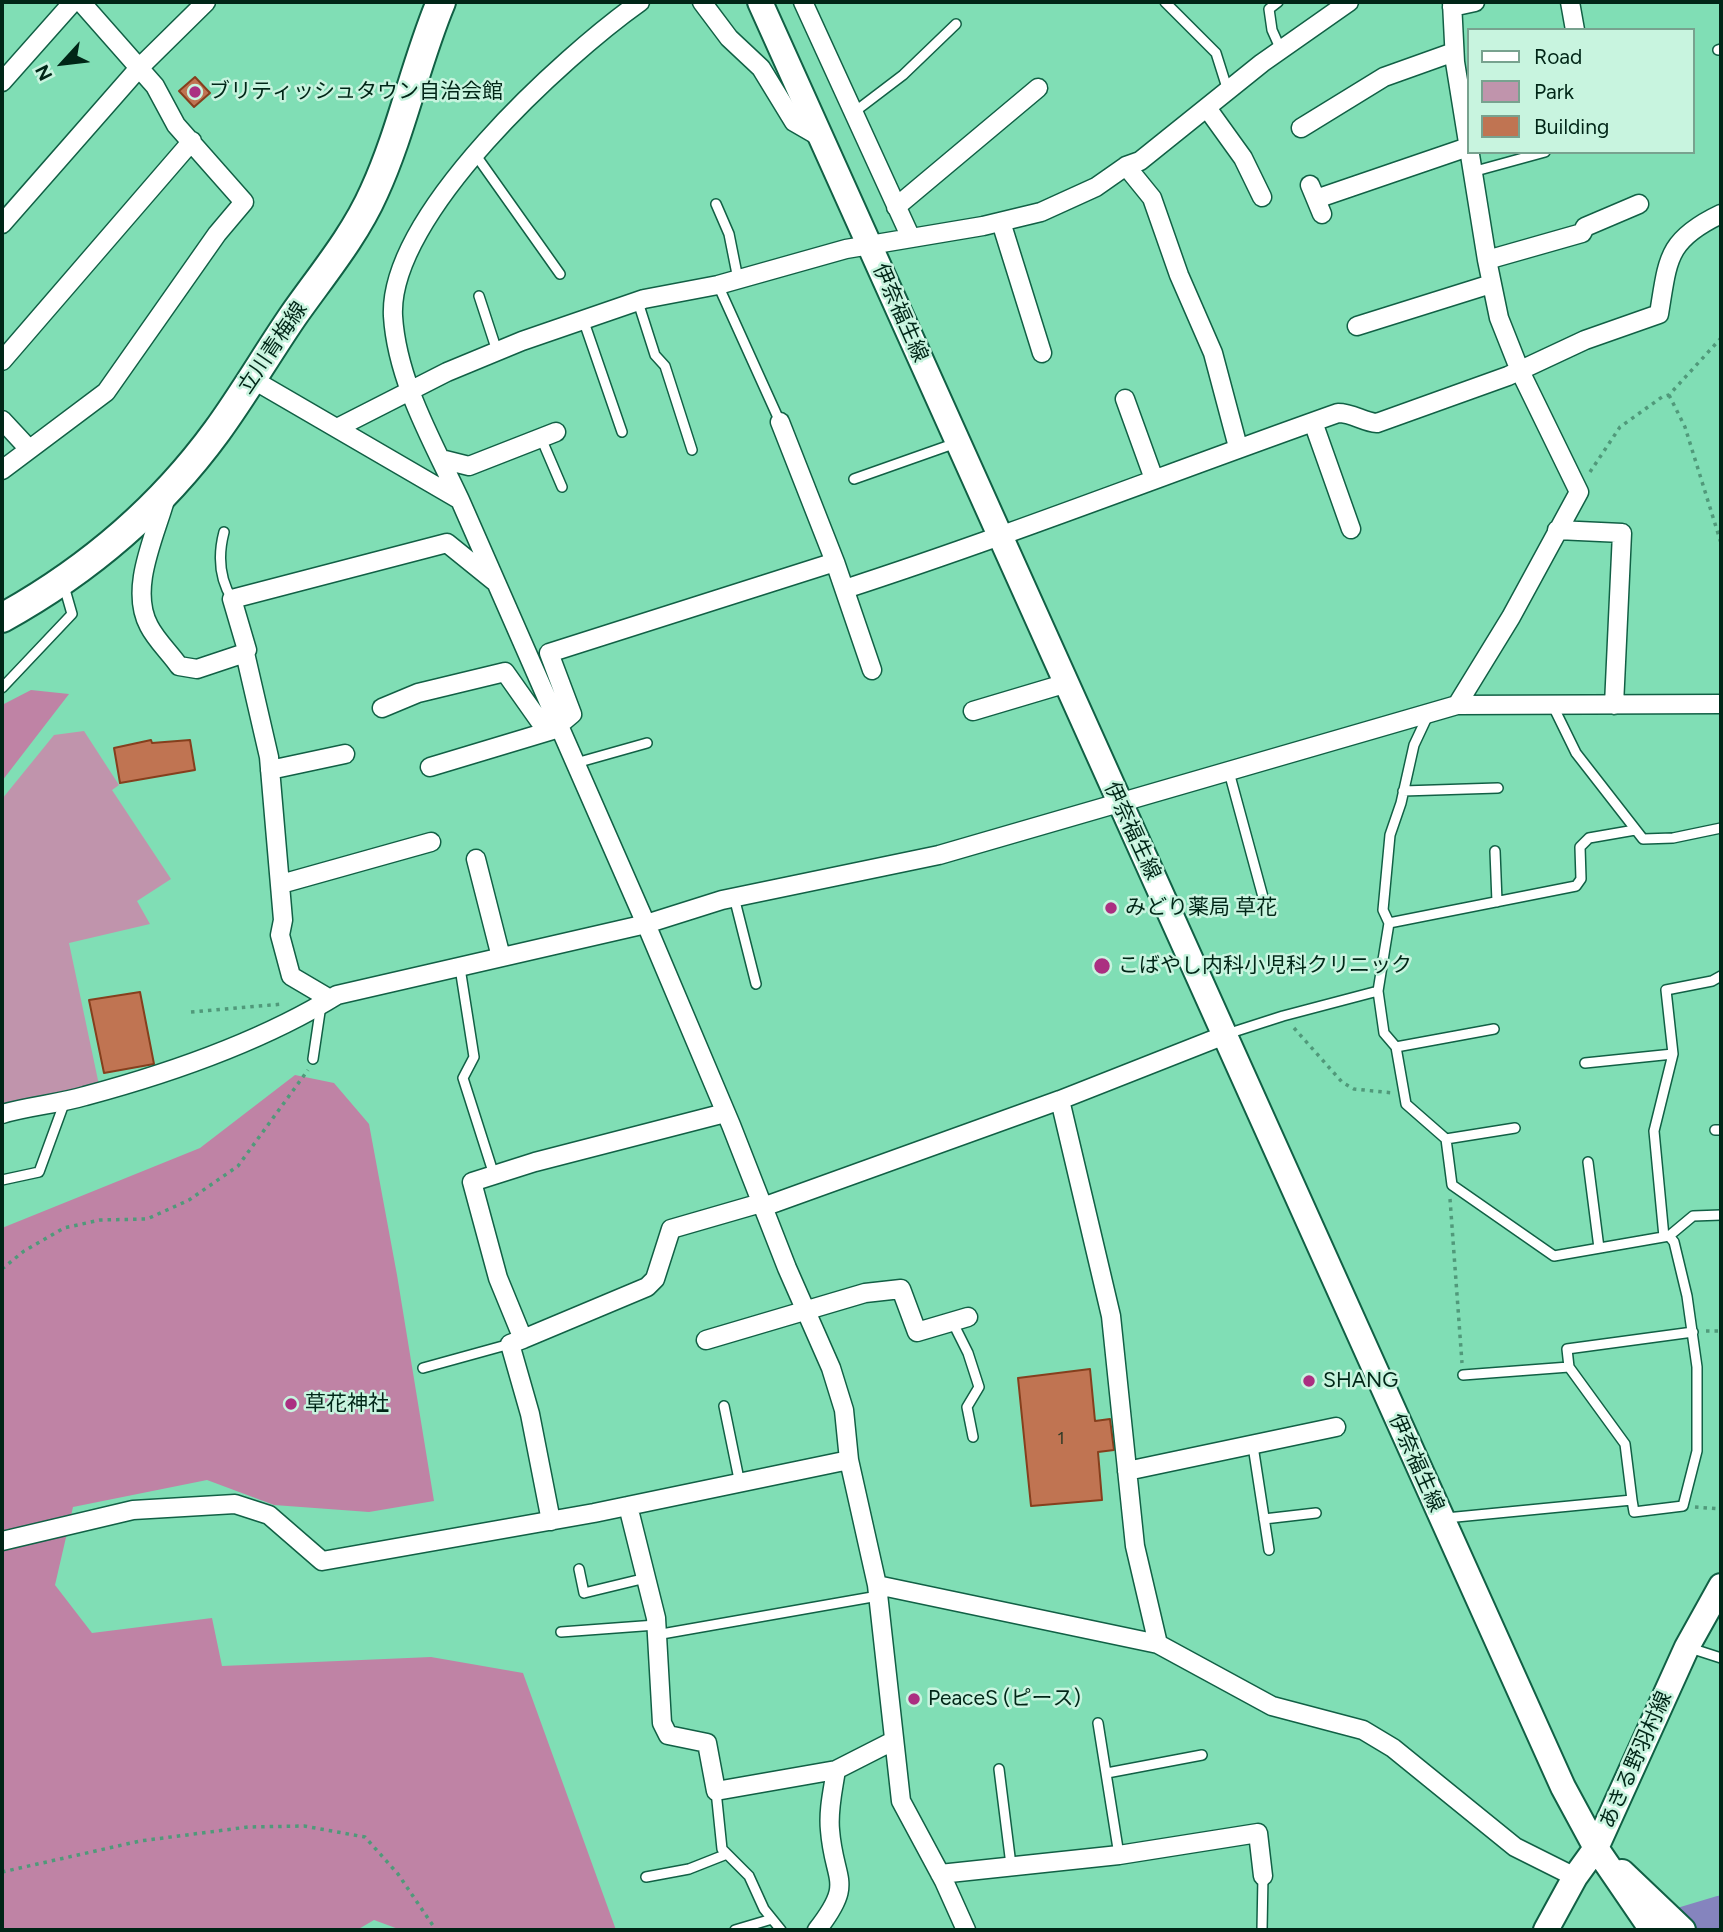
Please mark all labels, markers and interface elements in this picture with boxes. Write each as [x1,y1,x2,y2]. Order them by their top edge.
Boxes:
north arrow [28,28,98,98]
legend [1468,28,1695,154]
text: Road [1534,44,1582,69]
text: N [30,61,57,85]
place label: ブリティッシュタウン自治会館 [209,79,503,105]
text: Park [1534,79,1574,104]
marker: ブリティッシュタウン自治会館 [187,84,203,100]
text: Building [1534,114,1609,139]
street label: 伊奈福生線 [867,260,933,366]
street label: 立川青梅線 [233,297,313,399]
street label: 伊奈福生線 [1098,778,1166,884]
place label: みどり薬局 草花 [1125,895,1277,921]
marker: みどり薬局 草花 [1103,900,1119,916]
place label: こばやし内科小児科クリニック [1118,953,1412,979]
marker: こばやし内科小児科クリニック [1092,956,1112,976]
place label: SHANG [1323,1368,1398,1394]
marker: SHANG [1301,1373,1317,1389]
place label: 草花神社 [305,1391,389,1417]
marker: 草花神社 [283,1396,299,1412]
street label: 伊奈福生線 [1383,1410,1449,1516]
house number: 1 [1057,1428,1065,1450]
place label: PeaceS (ピース) [928,1686,1081,1712]
street label: あきる野羽村線 [1595,1688,1677,1832]
marker: PeaceS (ピース) [906,1691,922,1707]

